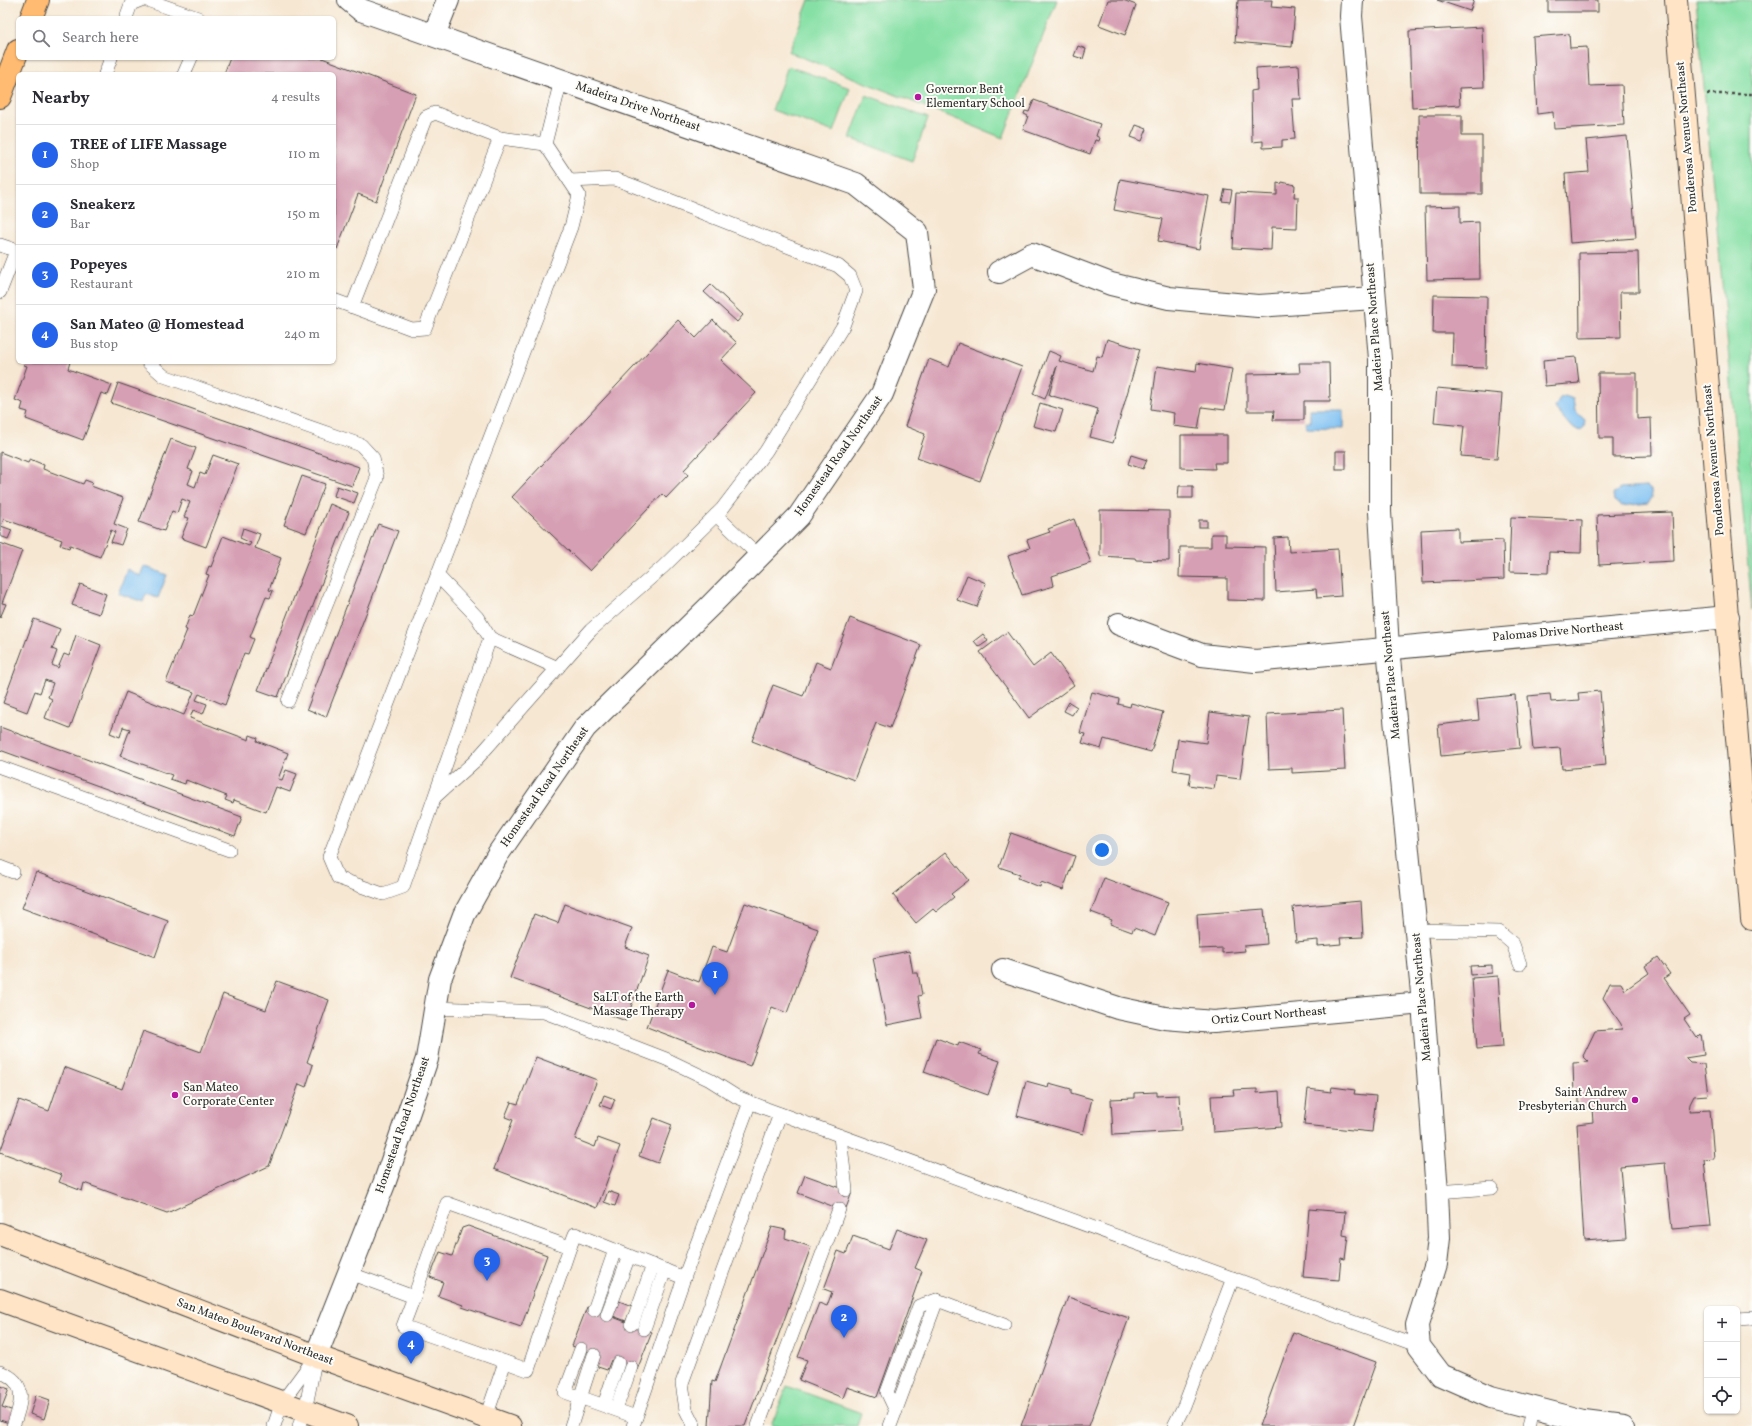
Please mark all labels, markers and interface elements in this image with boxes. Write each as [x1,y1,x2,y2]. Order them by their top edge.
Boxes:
search box [16,16,336,60]
icon: search [30,27,52,49]
text: Search here [62,28,139,49]
street label: Ponderosa Avenue Northeast [1672,61,1702,213]
street label: Madeira Drive Northeast [573,78,703,136]
place label: Governor Bent Elementary School [926,82,1025,112]
text: Nearby [32,87,90,110]
text: 4 results [271,89,320,107]
marker: Governor Bent Elementary School [913,92,923,102]
text: TREE of LIFE Massage [70,135,227,156]
text: 1 [42,146,48,164]
text: 110 m [288,146,320,164]
text: Shop [70,156,99,174]
text: Sneakerz [70,195,135,216]
text: 2 [42,206,48,224]
text: 150 m [287,206,320,224]
text: Bar [70,216,90,234]
text: Popeyes [70,255,127,276]
street label: Madeira Place Northeast [1363,262,1387,392]
text: 3 [42,266,48,284]
text: 210 m [286,266,320,284]
text: Restaurant [70,276,133,294]
text: San Mateo @ Homestead [70,315,244,336]
text: 4 [41,326,49,344]
text: 240 m [284,326,320,344]
text: Bus stop [70,336,118,354]
street label: Ponderosa Avenue Northeast [1699,384,1729,536]
street label: Homestead Road Northeast [791,392,887,520]
street label: Madeira Place Northeast [1377,610,1405,740]
street label: Palomas Drive Northeast [1492,618,1624,646]
street label: Homestead Road Northeast [497,723,593,851]
your location [1092,840,1112,860]
street label: Madeira Place Northeast [1408,932,1436,1062]
pin: 1 [702,962,728,995]
place label: SaLT of the Earth Massage Therapy [593,990,684,1020]
marker: SaLT of the Earth Massage Therapy [687,1000,697,1010]
street label: Ortiz Court Northeast [1211,1003,1327,1029]
street label: Homestead Road Northeast [372,1054,434,1196]
place label: San Mateo Corporate Center [183,1080,274,1110]
place label: Saint Andrew Presbyterian Church [1518,1085,1628,1115]
marker: San Mateo Corporate Center [170,1090,180,1100]
marker: Saint Andrew Presbyterian Church [1630,1095,1640,1105]
pin: 3 [474,1248,500,1281]
street label: San Mateo Boulevard Northeast [174,1295,336,1369]
pin: 2 [831,1305,857,1338]
map controls [1704,1306,1740,1414]
button: + [1704,1306,1740,1342]
pin: 4 [398,1331,424,1364]
button: − [1704,1342,1740,1378]
button: locate [1704,1378,1740,1414]

